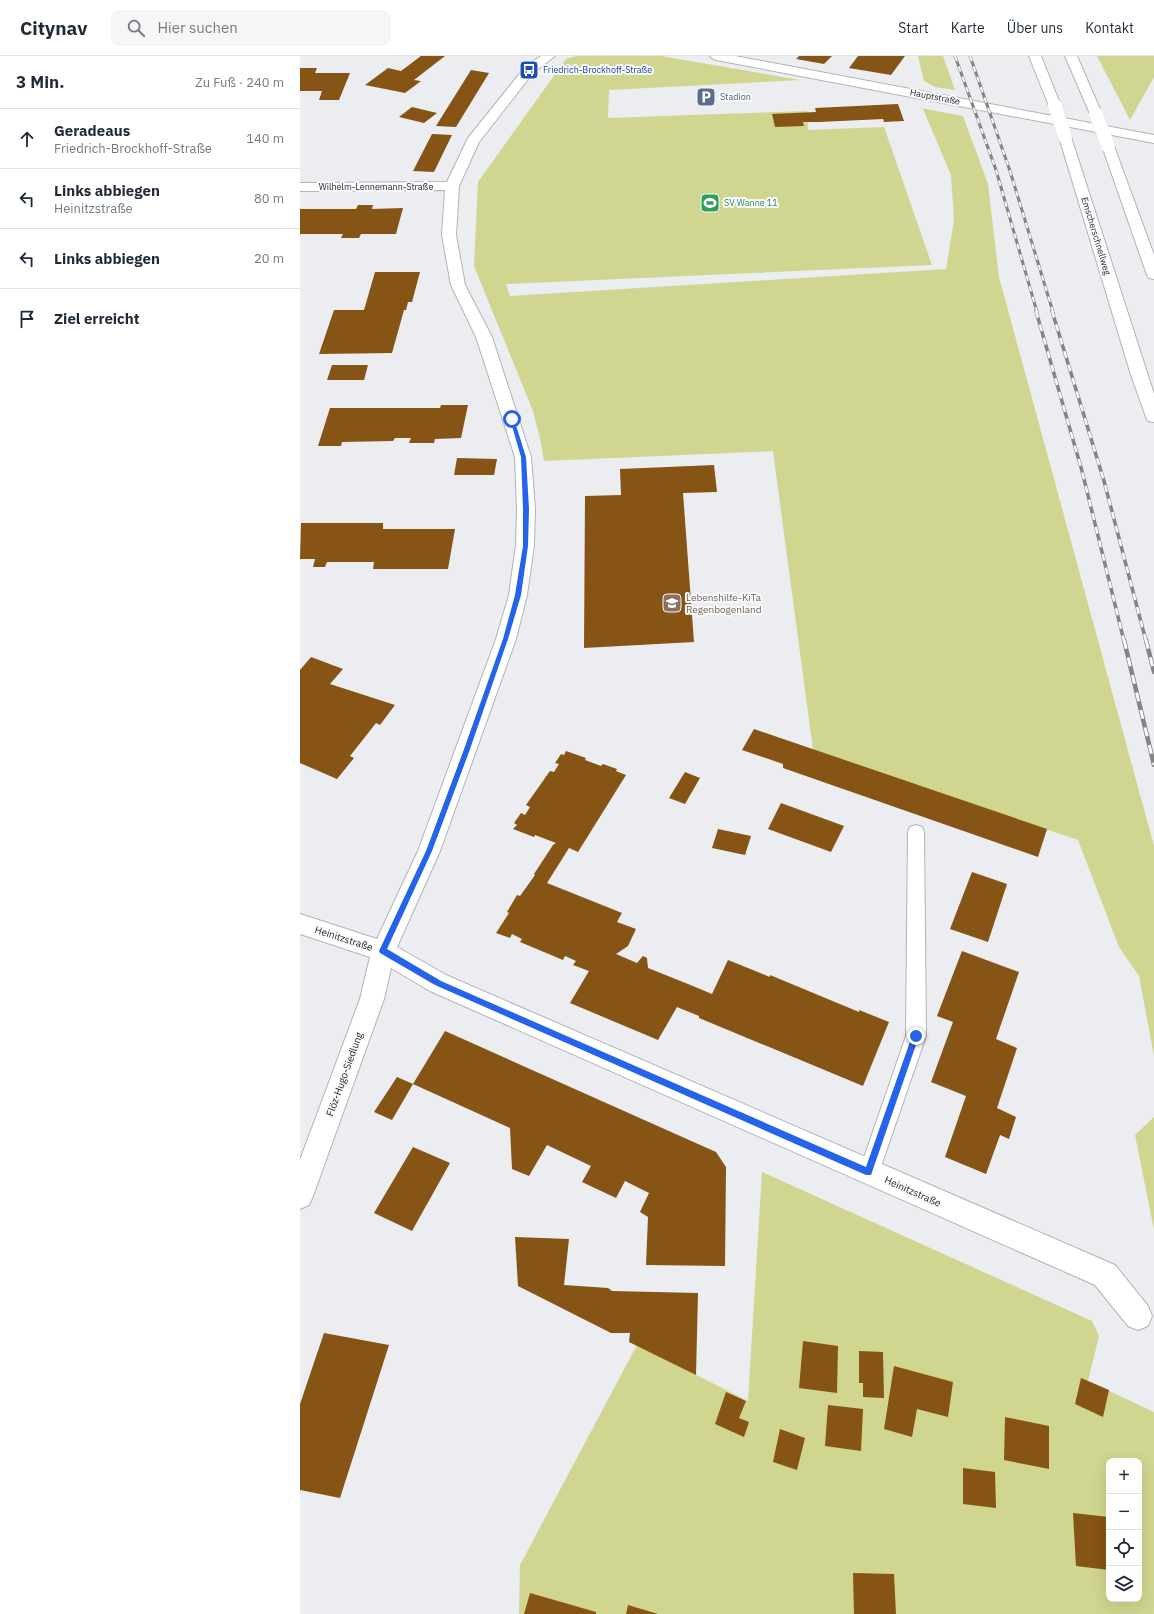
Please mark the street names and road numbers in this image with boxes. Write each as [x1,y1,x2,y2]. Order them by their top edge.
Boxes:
street label: Hauptstraße [909,86,961,107]
street label: Wilhelm-Lennemann-Straße [319,181,433,192]
street label: Emscherschnellweg [1079,196,1114,276]
street label: Heinitzstraße [313,923,375,954]
street label: Flöz-Hugo-Siedlung [323,1030,366,1118]
street label: Heinitzstraße [882,1173,944,1210]

